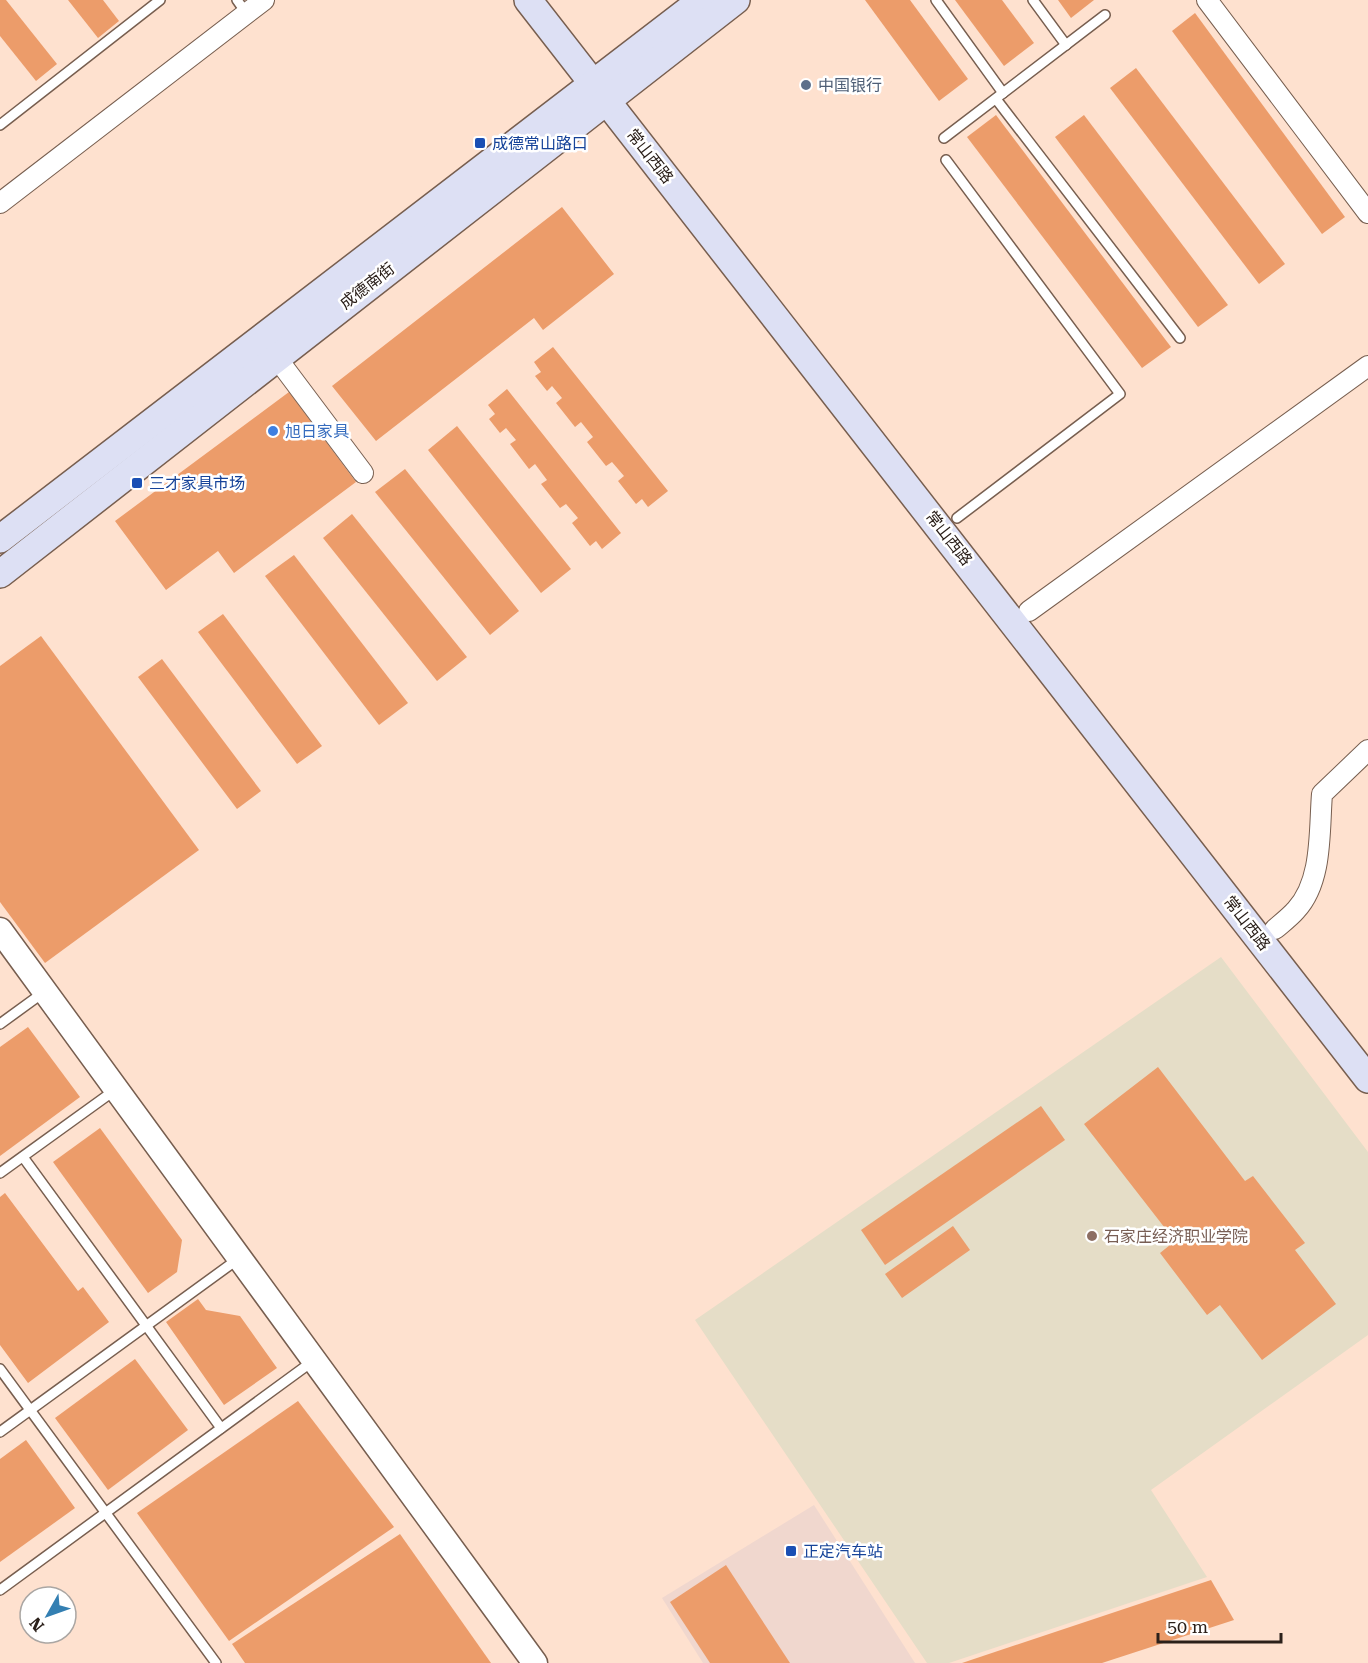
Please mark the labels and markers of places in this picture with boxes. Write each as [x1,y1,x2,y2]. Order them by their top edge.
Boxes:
place label: 中国银行 [818,76,882,95]
marker: 中国银行 [799,78,813,92]
place label: 成德常山路口 [492,134,588,153]
marker: 成德常山路口 [473,136,487,150]
place label: 旭日家具 [285,422,349,441]
marker: 旭日家具 [266,424,280,438]
place label: 三才家具市场 [149,474,245,493]
marker: 三才家具市场 [130,476,144,490]
place label: 石家庄经济职业学院 [1104,1227,1248,1246]
marker: 石家庄经济职业学院 [1085,1229,1099,1243]
place label: 正定汽车站 [803,1542,883,1561]
marker: 正定汽车站 [784,1544,798,1558]

